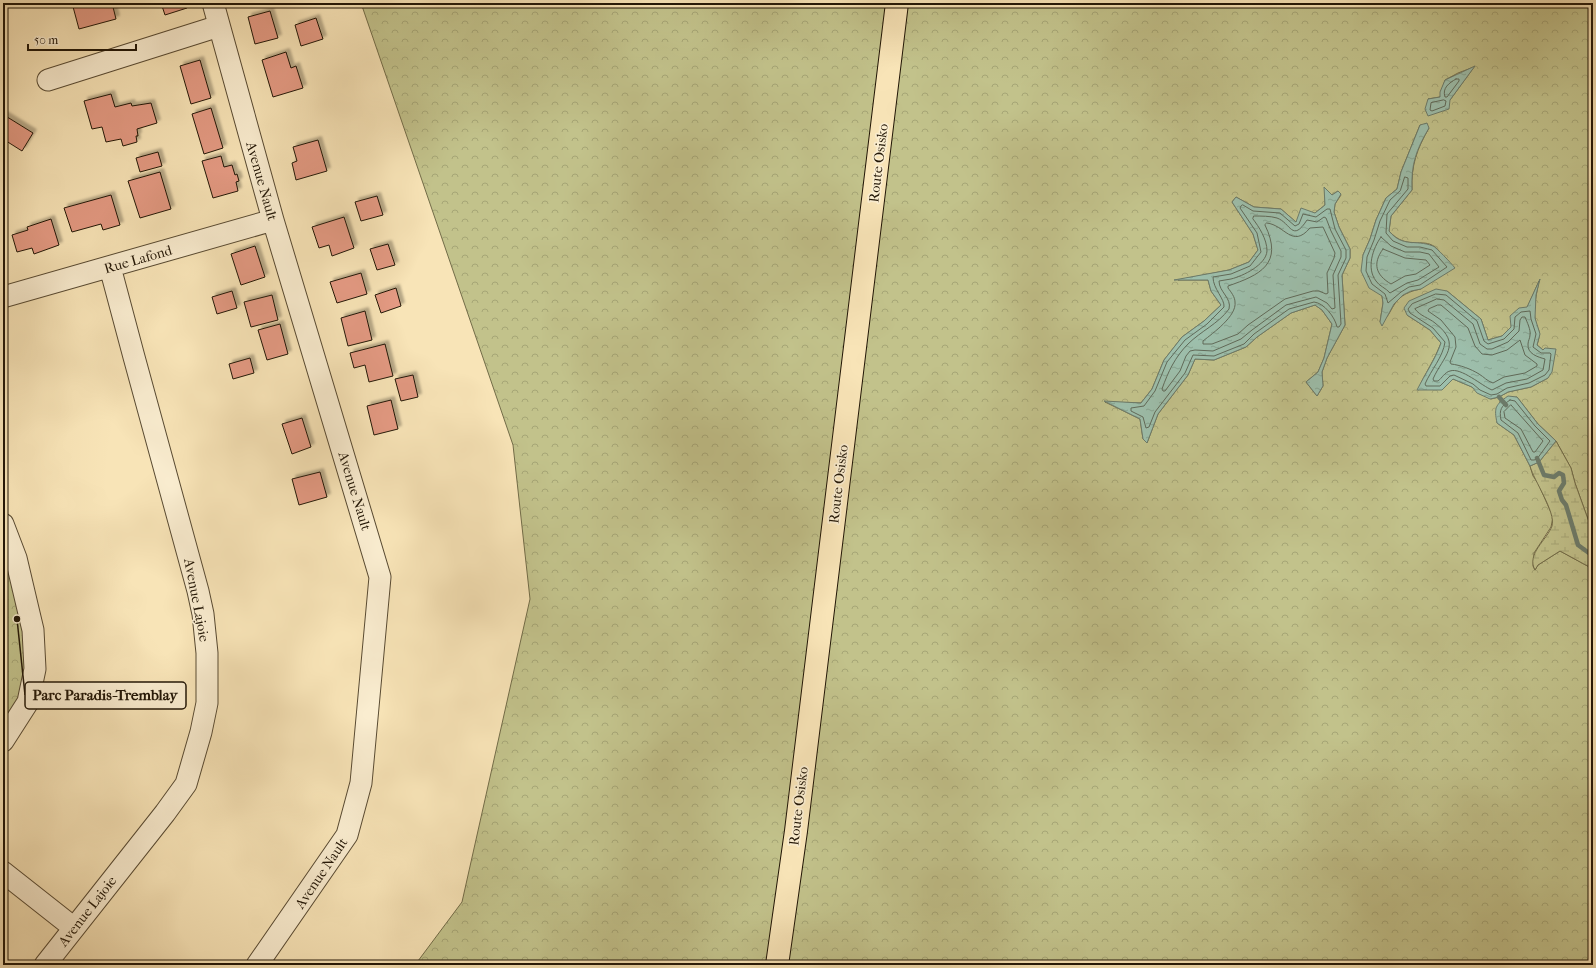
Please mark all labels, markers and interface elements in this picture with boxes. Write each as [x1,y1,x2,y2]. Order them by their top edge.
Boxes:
scale bar [28,26,136,52]
text: 50 m [34,33,58,47]
street label: Route Osisko [865,123,892,203]
street label: Avenue Nault [242,139,281,223]
street label: Rue Lafond [102,242,174,277]
street label: Route Osisko [825,444,852,524]
street label: Avenue Nault [334,449,375,533]
street label: Avenue Lajoie [180,556,213,643]
callout: Parc Paradis-Tremblay [25,682,186,709]
text: Parc Paradis-Tremblay [33,686,178,704]
street label: Route Osisko [785,766,812,846]
street label: Avenue Nault [291,835,351,913]
street label: Avenue Lajoie [54,873,120,951]

